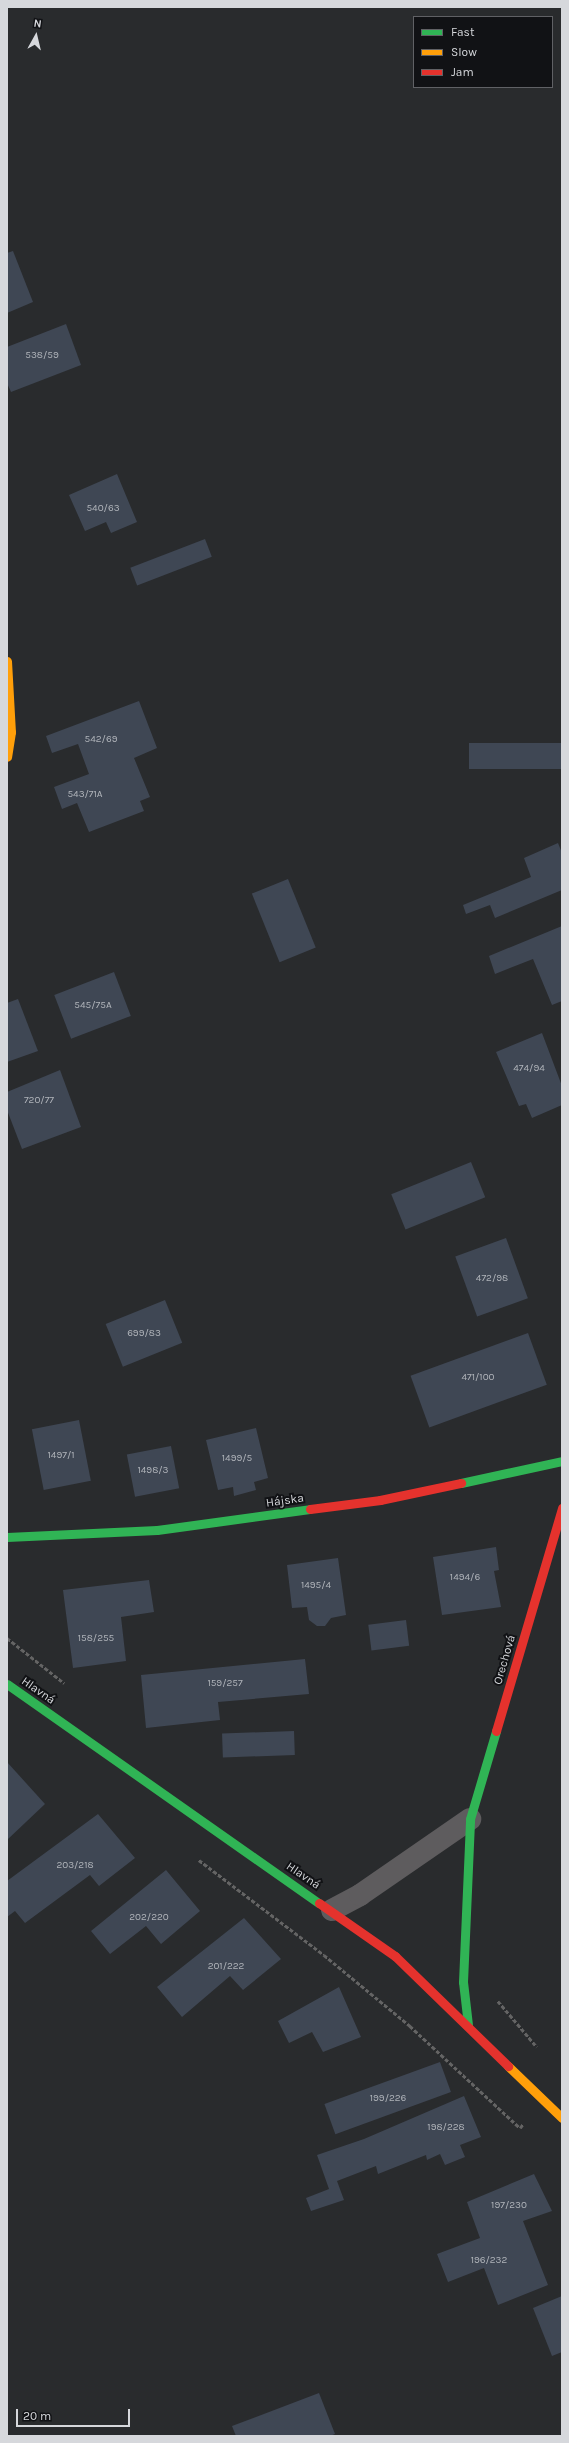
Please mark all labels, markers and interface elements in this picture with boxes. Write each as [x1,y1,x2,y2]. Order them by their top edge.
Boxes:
north arrow [16,16,56,56]
legend [413,16,553,88]
text: N [33,17,43,31]
text: Fast [451,25,474,39]
text: Slow [451,45,477,59]
text: Jam [451,65,474,79]
house number: 538/59 [25,350,59,362]
house number: 540/63 [86,503,120,515]
house number: 542/69 [85,734,117,746]
house number: 543/71A [67,789,103,801]
house number: 545/75A [74,1000,112,1012]
house number: 474/94 [513,1063,545,1075]
house number: 720/77 [24,1095,54,1107]
house number: 472/98 [476,1273,508,1285]
house number: 699/83 [127,1328,161,1340]
house number: 471/100 [461,1372,495,1384]
house number: 1497/1 [47,1450,75,1462]
house number: 1499/5 [222,1453,252,1465]
house number: 1498/3 [137,1465,169,1477]
street label: Hájska [265,1491,305,1511]
house number: 1494/6 [450,1572,480,1584]
house number: 1495/4 [301,1580,331,1592]
house number: 158/255 [78,1633,114,1645]
street label: Orechová [491,1634,519,1686]
street label: Hlavná [18,1674,58,1708]
house number: 159/257 [207,1678,243,1690]
street label: Hlavná [283,1859,323,1893]
house number: 203/218 [56,1860,94,1872]
house number: 202/220 [129,1912,169,1924]
house number: 201/222 [208,1961,244,1973]
house number: 199/226 [370,2093,406,2105]
house number: 198/228 [427,2122,465,2134]
house number: 197/230 [491,2200,527,2212]
house number: 196/232 [471,2255,507,2267]
scale bar [18,2401,132,2427]
text: 20 m [23,2409,51,2423]

